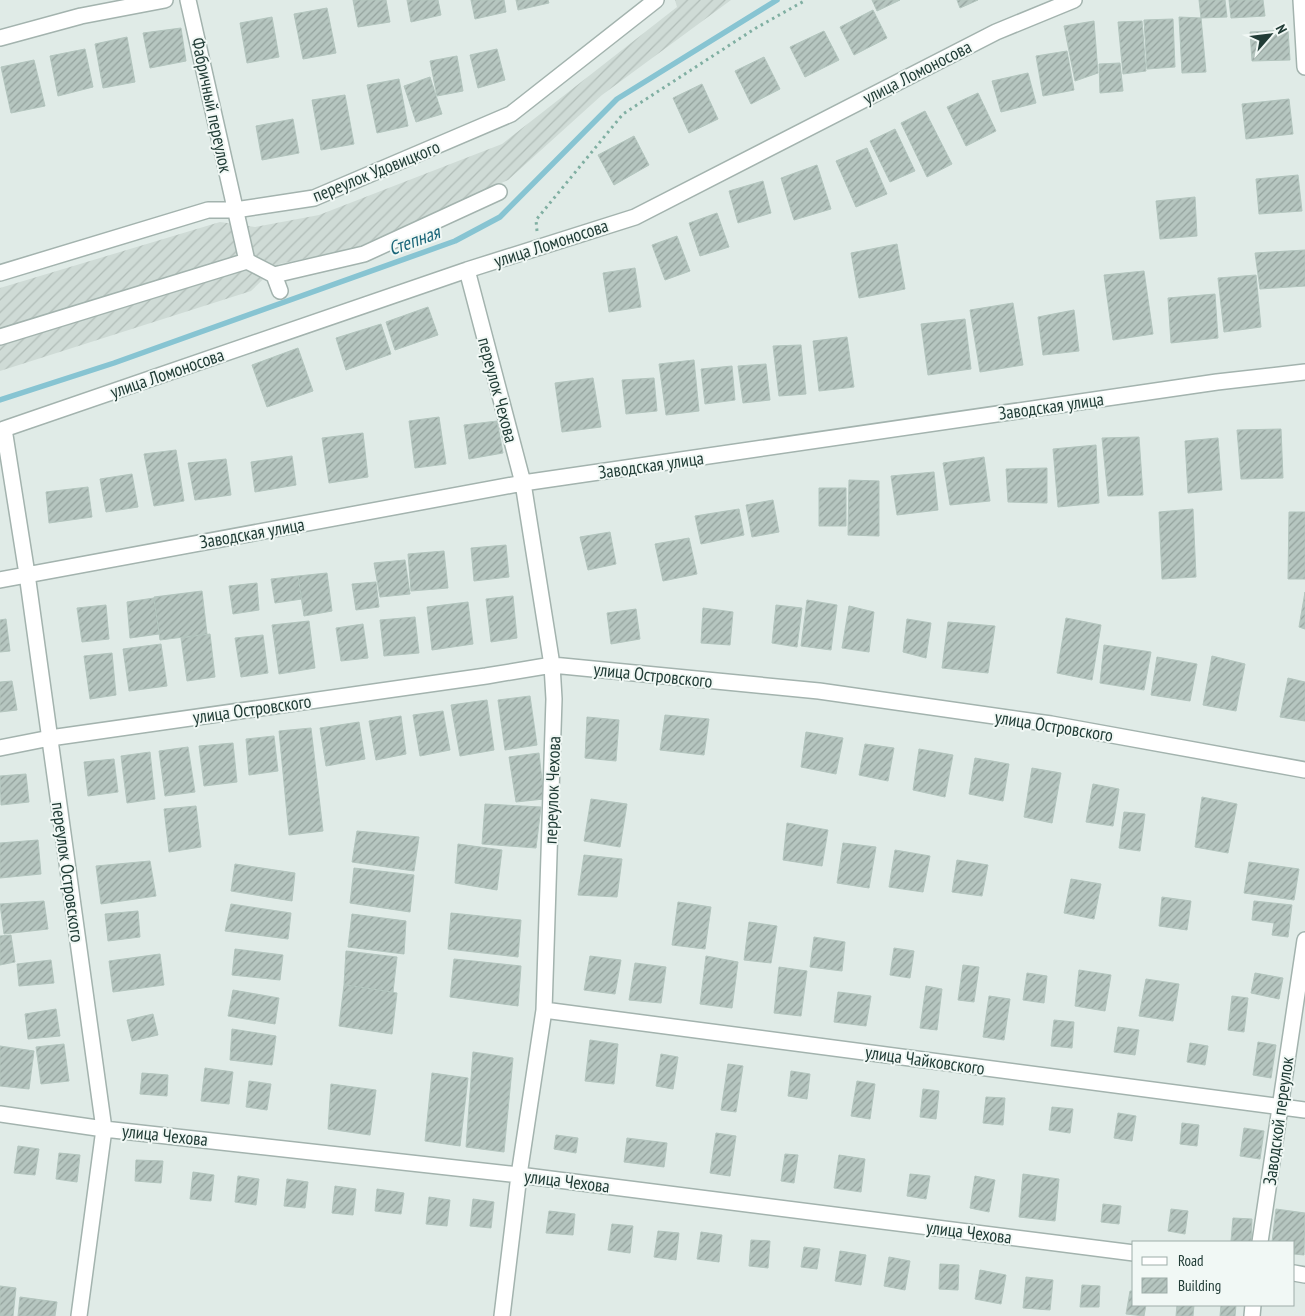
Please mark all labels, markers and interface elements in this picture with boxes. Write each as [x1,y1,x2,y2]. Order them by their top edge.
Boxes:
north arrow [1245,10,1295,60]
text: N [1272,21,1291,36]
street label: Фабричный переулок [186,35,238,175]
street label: улица Ломоносова [859,35,975,109]
street label: переулок Удовицкого [309,135,443,207]
street label: улица Ломоносова [491,214,611,272]
water label: Степная [385,219,444,260]
street label: переулок Чехова [473,335,523,445]
street label: улица Ломоносова [107,343,227,403]
street label: Заводская улица [997,387,1105,425]
street label: Заводская улица [597,446,705,484]
street label: Заводская улица [198,512,306,554]
street label: улица Островского [592,657,714,693]
street label: улица Островского [191,689,313,729]
street label: улица Островского [993,705,1115,747]
street label: переулок Чехова [539,736,565,844]
street label: переулок Островского [47,800,89,944]
street label: улица Чайковского [864,1040,986,1080]
street label: Заводской переулок [1258,1055,1298,1187]
street label: улица Чехова [121,1119,209,1151]
street label: улица Чехова [523,1164,611,1198]
street label: улица Чехова [925,1215,1013,1249]
legend [1132,1241,1295,1306]
text: Road [1178,1251,1204,1270]
text: Building [1178,1276,1221,1295]

